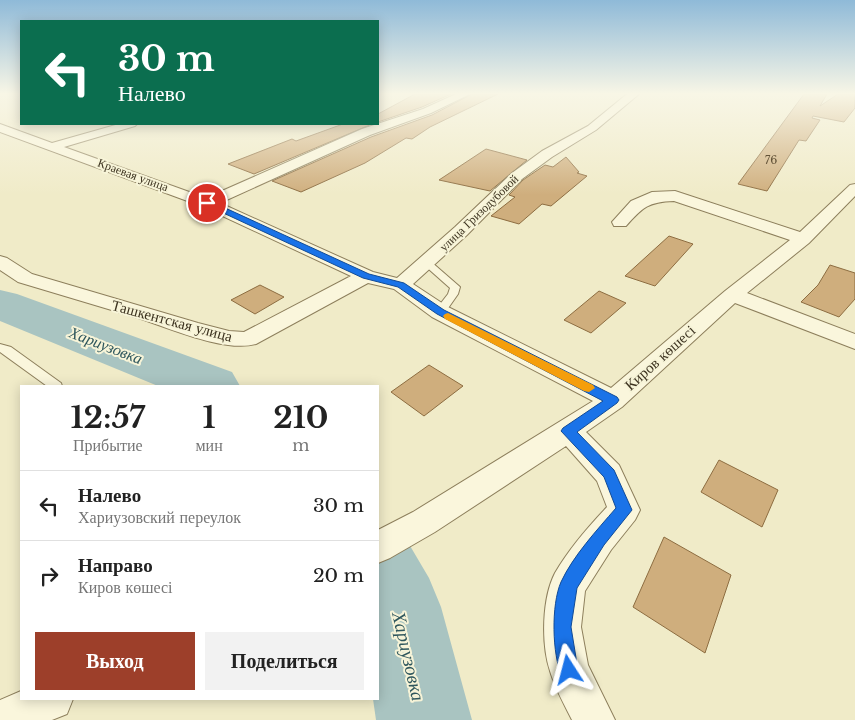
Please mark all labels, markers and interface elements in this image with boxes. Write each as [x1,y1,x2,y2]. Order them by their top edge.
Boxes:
text: 30 m [118,37,215,80]
icon: left [35,40,100,105]
text: Налево [118,80,186,107]
house number: 76 [765,153,777,167]
street label: Краевая улица [96,155,171,194]
street label: улица Гризодубовой [436,171,522,254]
pin [186,182,228,224]
icon: arrive [193,189,221,217]
street label: Ташкентская улица [110,295,235,346]
street label: Киров көшесі [620,321,699,394]
water label: Хариузовка [66,322,145,368]
text: 12:57 [71,399,145,436]
text: 1 [203,399,216,436]
text: 210 [273,399,328,436]
text: Прибытие [73,435,143,455]
text: мин [195,435,223,455]
text: m [292,435,309,455]
text: Налево [78,484,141,507]
icon: left [35,492,63,520]
text: 30 m [313,494,364,517]
text: Хариузовский переулок [78,507,241,527]
text: Направо [78,554,153,577]
icon: right [35,562,63,590]
text: 20 m [313,564,364,587]
text: Киров көшесі [78,577,173,597]
water label: Хариузовка [387,608,430,703]
button: Выход [35,632,195,690]
button: Поделиться [205,632,364,690]
position arrow [542,643,594,695]

